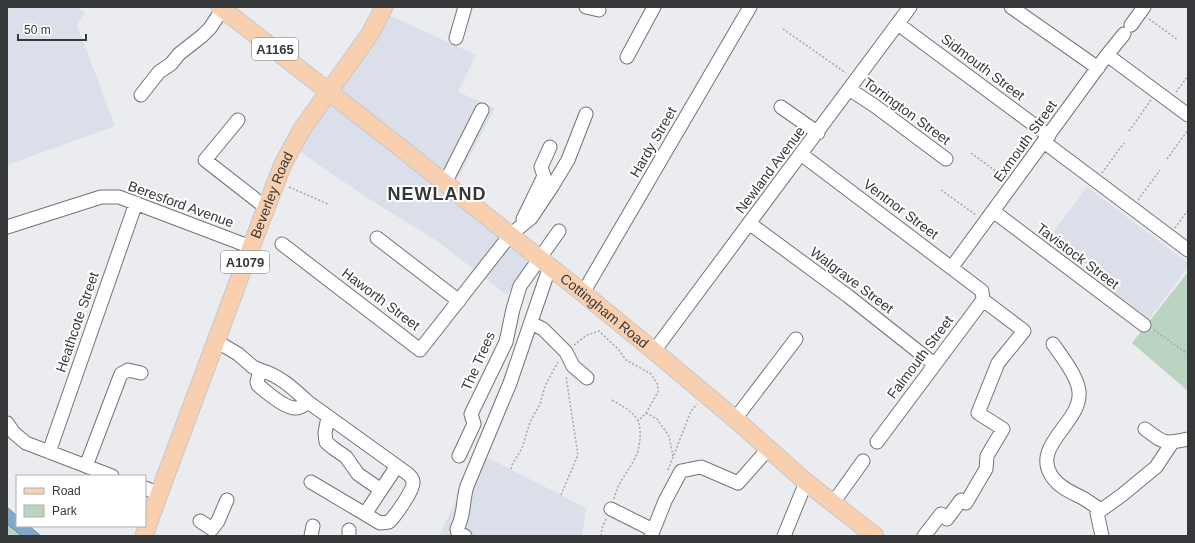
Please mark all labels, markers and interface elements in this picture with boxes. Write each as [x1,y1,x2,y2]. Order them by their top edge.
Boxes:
scale bar [18,16,86,42]
text: 50 m [24,23,51,37]
street label: Sidmouth Street [938,30,1028,104]
road number: A1165 [252,38,298,60]
street label: Torrington Street [860,74,954,148]
street label: Exmouth Street [990,97,1060,185]
street label: Hardy Street [626,104,680,180]
street label: Newland Avenue [732,123,808,217]
street label: Beverley Road [247,149,296,241]
street label: Ventnor Street [860,176,942,242]
street label: Beresford Avenue [126,177,236,231]
district label: NEWLAND [388,184,487,204]
street label: Tavistock Street [1034,220,1122,292]
street label: Walgrave Street [807,244,897,316]
road number: A1079 [221,251,269,273]
street label: Haworth Street [339,265,423,334]
street label: Heathcote Street [52,270,102,374]
street label: Cottingham Road [557,270,652,351]
street label: Falmouth Street [884,312,956,402]
street label: The Trees [458,329,498,393]
legend [16,475,146,527]
text: Road [52,484,81,498]
text: Park [52,504,78,518]

